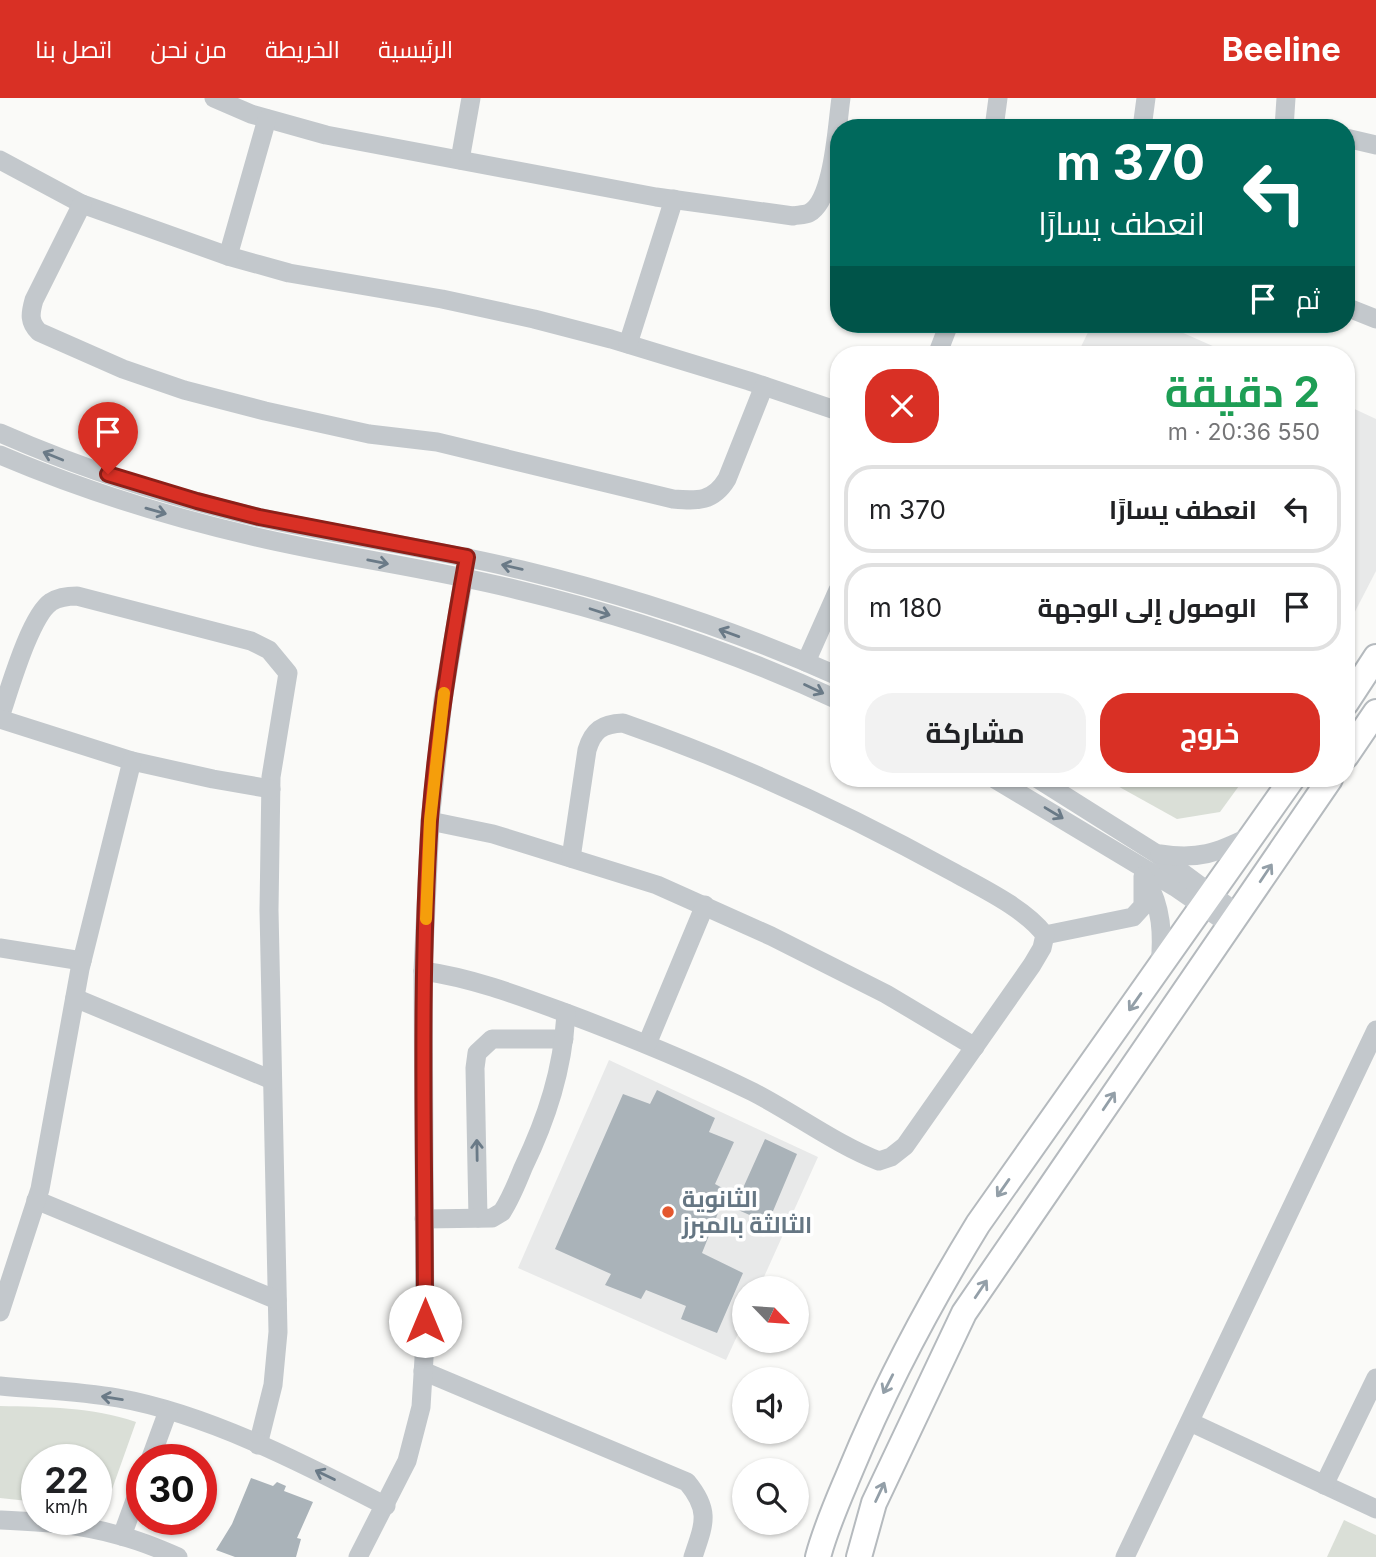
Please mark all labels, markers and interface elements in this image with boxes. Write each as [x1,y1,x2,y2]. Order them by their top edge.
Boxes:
text: Beeline [1222,29,1341,69]
text: اتصل بنا [35,35,112,64]
text: من نحن [150,35,227,64]
text: الخريطة [265,35,340,64]
text: الرئيسية [378,35,453,64]
text: 370 m [1056,133,1205,192]
icon: left [1229,147,1320,238]
text: انعطف يسارًا [1038,204,1205,243]
icon: arrive [1244,280,1282,318]
text: ثم [1296,284,1320,315]
text: 2 دقيقة [1165,366,1320,417]
button: close [865,369,939,443]
pin [78,402,138,474]
icon: arrive [89,413,127,451]
text: 550 m · 20:36 [1168,418,1320,446]
one-way arrow [43,448,65,461]
icon: left [1278,490,1316,528]
text: 370 m [869,494,946,525]
text: انعطف يسارًا [1109,494,1257,525]
one-way arrow [145,505,167,518]
one-way arrow [366,555,389,569]
one-way arrow [501,560,524,573]
icon: arrive [1278,588,1316,626]
text: 180 m [869,592,942,623]
text: الوصول إلى الوجهة [1038,592,1257,623]
one-way arrow [588,607,610,620]
one-way arrow [719,626,741,638]
one-way arrow [803,683,824,696]
button: مشاركة [865,693,1086,773]
button: خروج [1100,693,1320,773]
one-way arrow [1044,806,1064,820]
one-way arrow [1259,864,1273,883]
one-way arrow [1128,992,1142,1011]
one-way arrow [1102,1092,1117,1111]
one-way arrow [470,1139,483,1162]
one-way arrow [996,1178,1011,1197]
place label: الثانوية الثالثة بالمبرز [681,1185,812,1239]
marker: الثانوية الثالثة بالمبرز [660,1204,676,1220]
north arrow [732,1276,808,1353]
map controls [732,1276,809,1535]
one-way arrow [974,1280,988,1299]
position arrow [388,1284,462,1358]
button: sound [732,1367,809,1444]
one-way arrow [881,1373,895,1394]
one-way arrow [101,1391,124,1404]
speed limit sign: 30 [126,1444,217,1535]
button: search [732,1458,809,1535]
text: 22 [44,1459,89,1501]
one-way arrow [315,1468,336,1482]
one-way arrow [873,1482,887,1503]
text: km/h [45,1496,88,1517]

